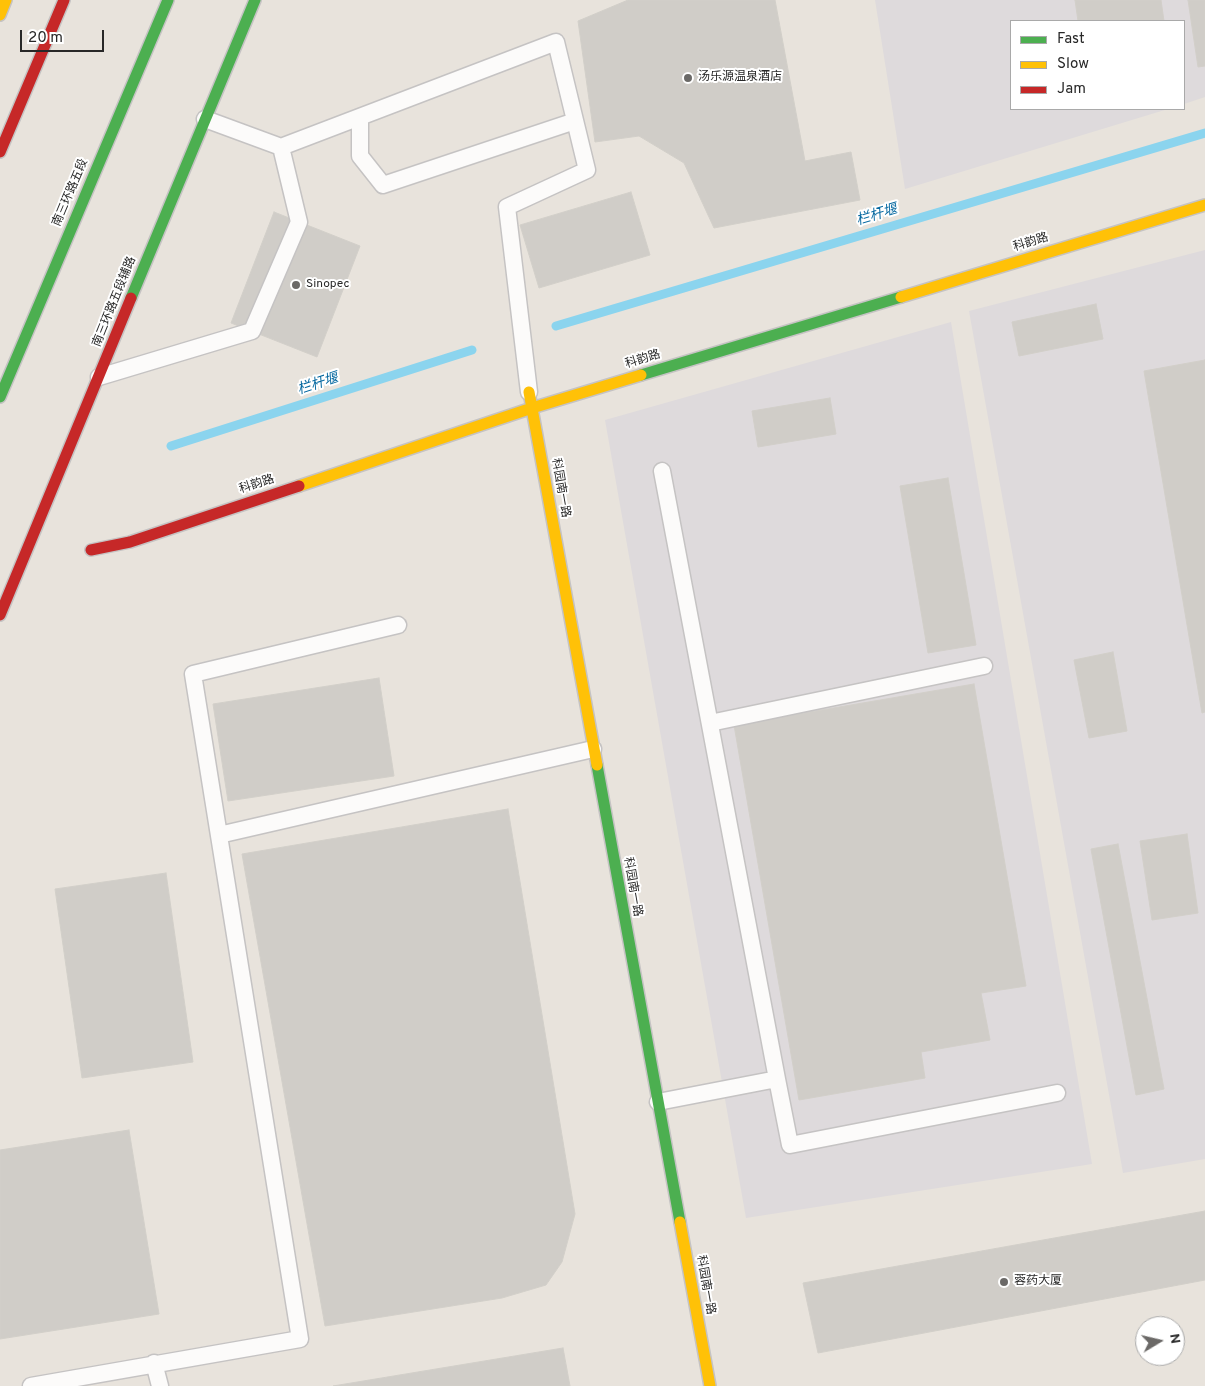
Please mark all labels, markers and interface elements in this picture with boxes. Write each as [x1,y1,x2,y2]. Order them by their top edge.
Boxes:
scale bar [22,20,106,52]
legend [1010,20,1185,110]
text: 20 m [28,29,63,48]
text: Fast [1057,30,1085,49]
text: Slow [1057,55,1089,74]
place label: 汤乐源温泉酒店 [698,71,782,85]
marker: 汤乐源温泉酒店 [682,72,694,84]
text: Jam [1057,80,1086,99]
street label: 南三环路五段 [50,157,92,229]
water label: 栏杆堰 [854,202,900,230]
street label: 科韵路 [1012,231,1050,255]
street label: 南三环路五段辅路 [90,255,140,349]
place label: Sinopec [306,278,349,292]
marker: Sinopec [290,279,302,291]
street label: 科韵路 [624,348,662,372]
water label: 栏杆堰 [295,371,341,399]
street label: 科园南一路 [548,457,572,519]
street label: 科韵路 [238,473,276,497]
street label: 科园南一路 [620,856,644,918]
street label: 科园南一路 [693,1254,717,1316]
place label: 蓉药大厦 [1014,1275,1062,1289]
marker: 蓉药大厦 [998,1276,1010,1288]
north arrow [1135,1316,1185,1366]
text: N [1165,1332,1184,1345]

